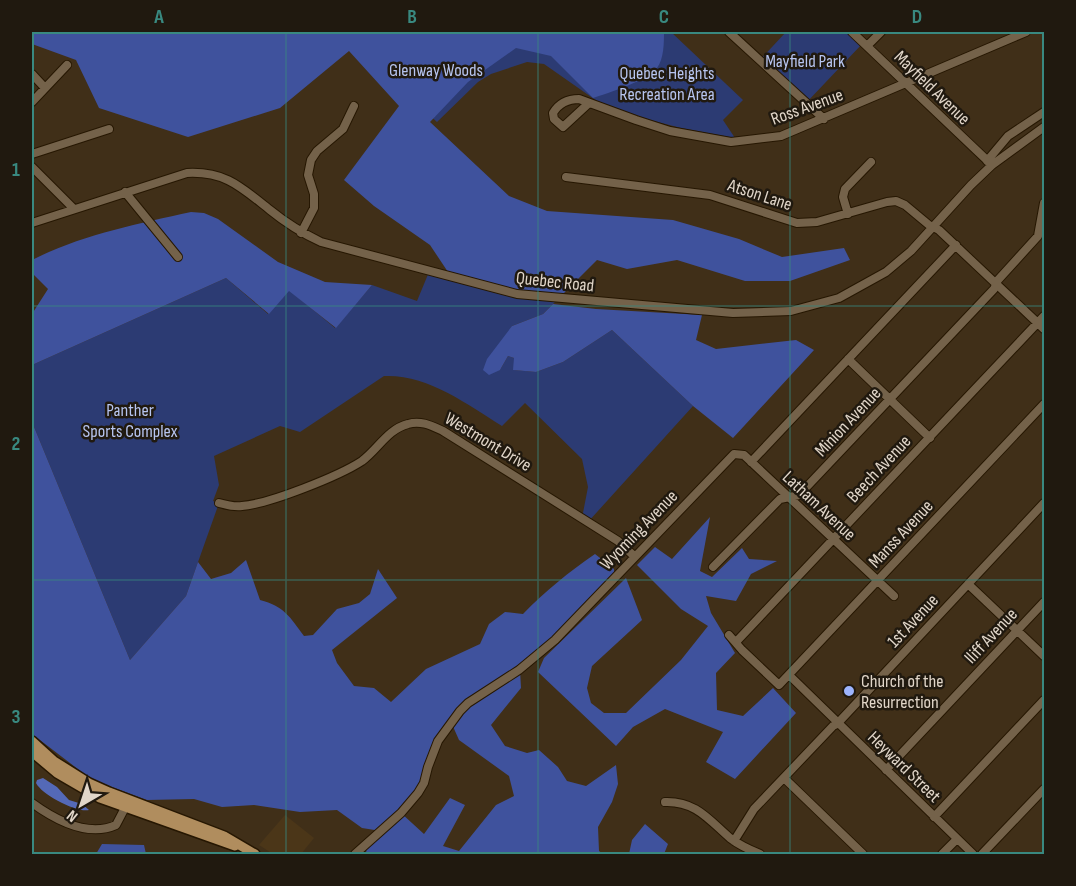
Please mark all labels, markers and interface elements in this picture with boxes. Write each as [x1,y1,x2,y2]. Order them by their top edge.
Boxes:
text: A [153,5,164,29]
text: B [407,5,417,29]
text: C [659,5,669,29]
text: D [912,5,922,29]
street label: Mayfield Avenue [890,47,974,129]
park label: Mayfield Park [765,51,845,72]
park label: Glenway Woods [389,60,483,81]
park label: Quebec Heights Recreation Area [619,63,715,105]
street label: Ross Avenue [768,84,846,130]
text: 1 [12,158,20,182]
street label: Atson Lane [724,174,795,215]
street label: Quebec Road [515,267,595,297]
street label: Minion Avenue [811,383,885,461]
park label: Panther Sports Complex [83,400,178,442]
street label: Westmont Drive [441,408,535,476]
street label: Beech Avenue [843,431,915,507]
text: 2 [12,432,20,456]
street label: Latham Avenue [778,467,860,545]
street label: Wyoming Avenue [596,486,682,574]
street label: Manss Avenue [864,496,938,572]
street label: 1st Avenue [883,590,943,652]
street label: Iliff Avenue [960,604,1022,668]
place label: Church of the Resurrection [861,671,943,713]
marker: Church of the Resurrection [842,684,856,698]
text: 3 [12,705,21,729]
street label: Heyward Street [863,727,945,807]
north arrow [51,775,111,835]
text: N [63,805,82,826]

